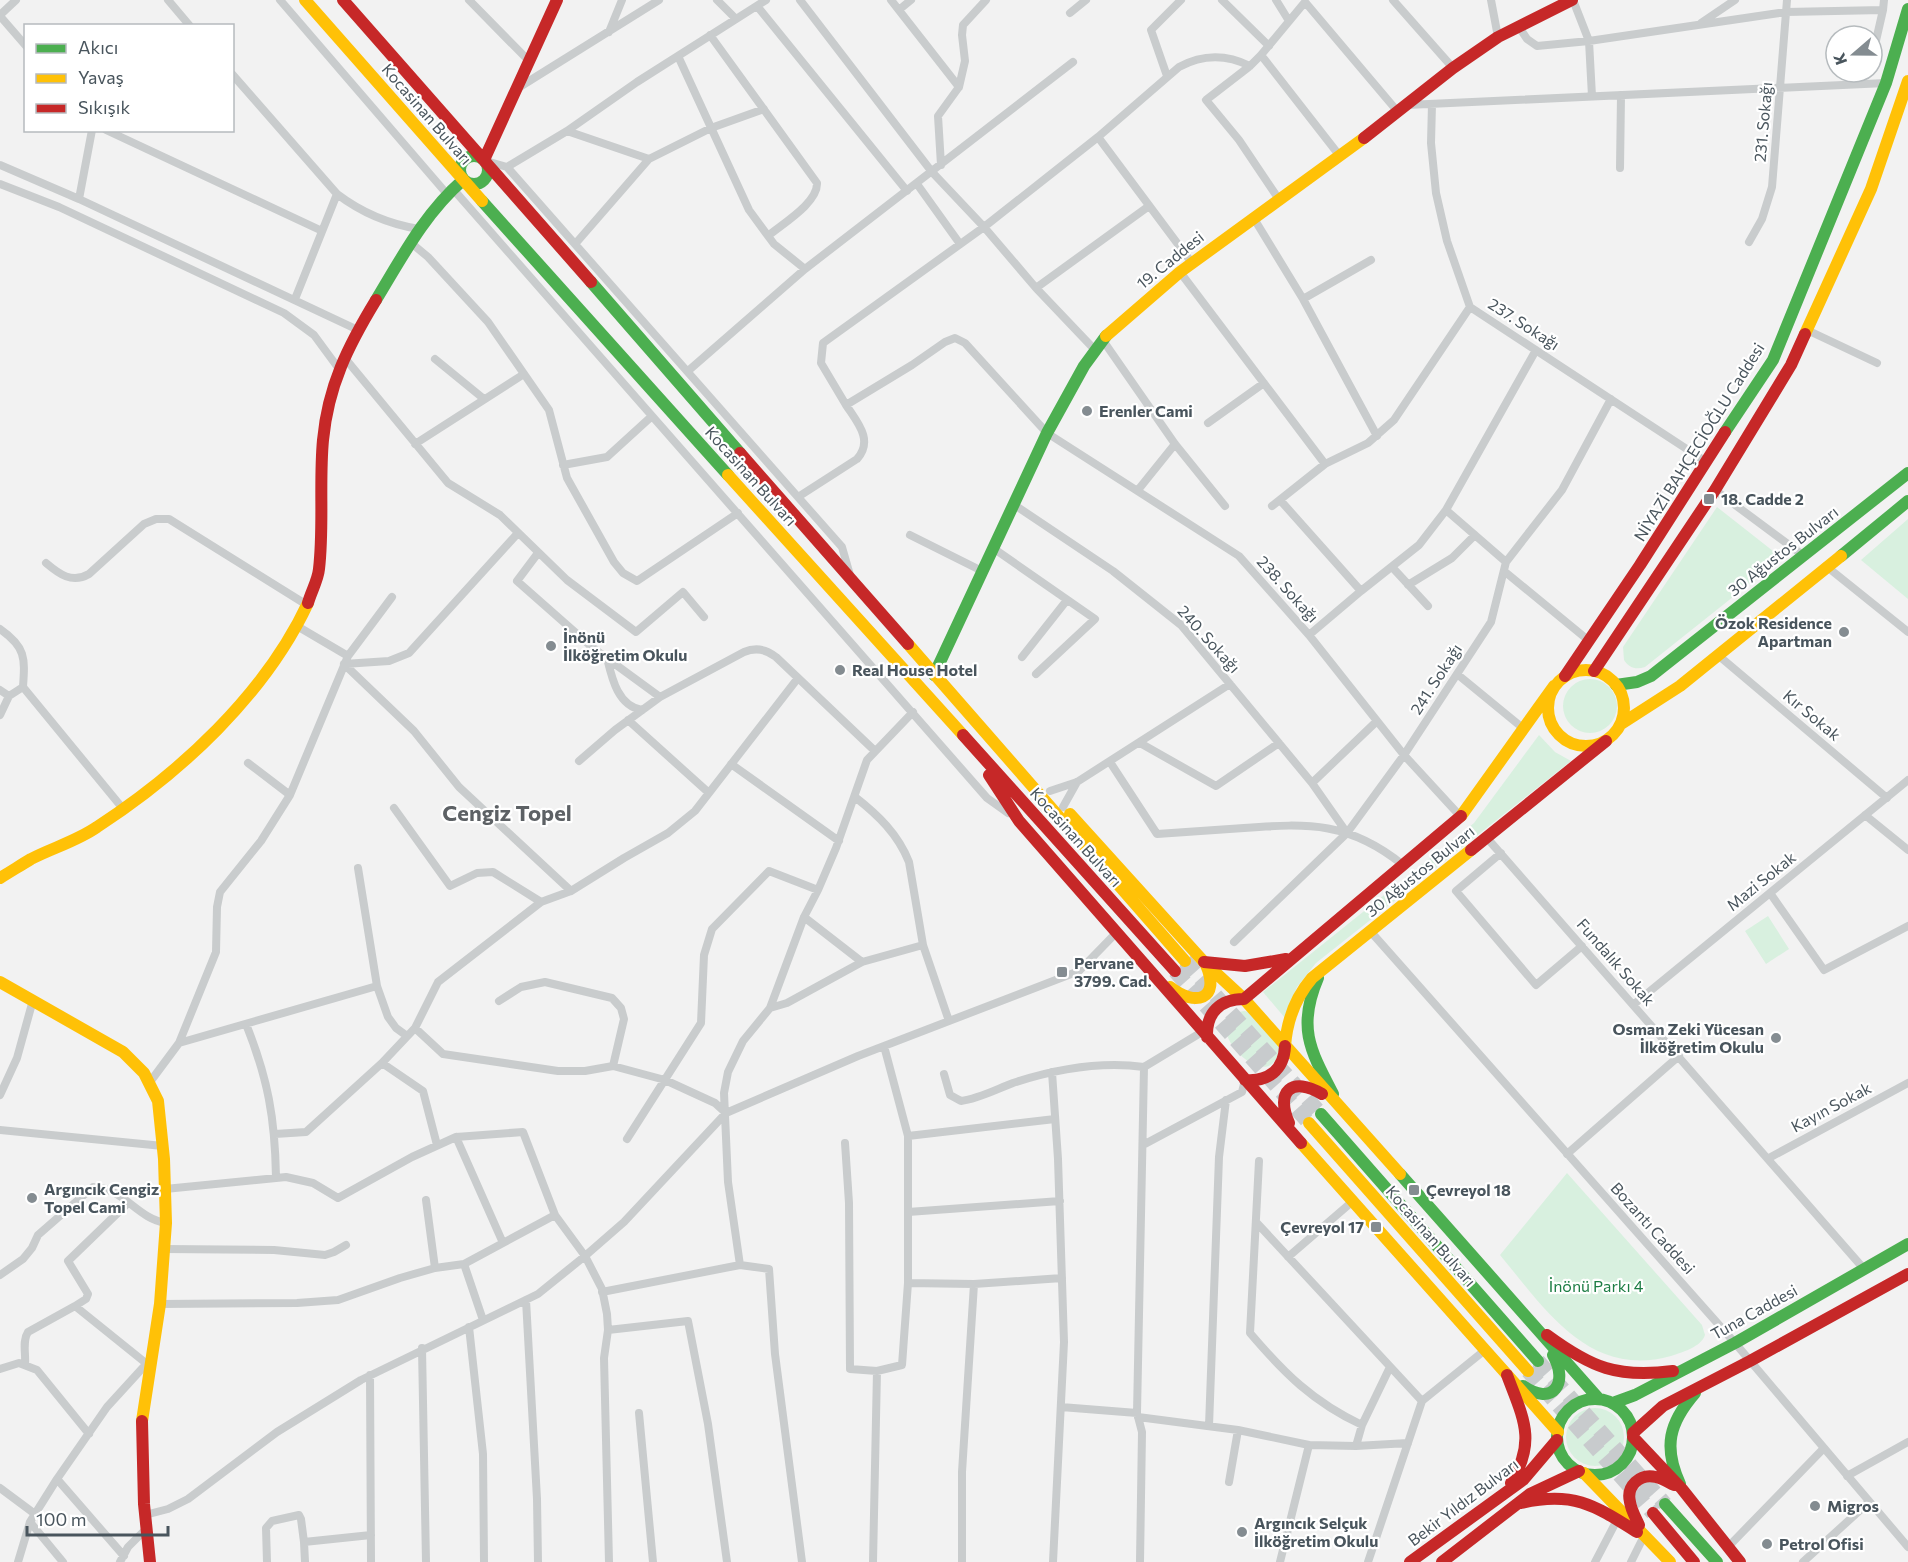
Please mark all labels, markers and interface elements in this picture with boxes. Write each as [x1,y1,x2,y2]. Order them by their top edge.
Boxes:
legend [24,24,234,132]
north arrow [1824,24,1884,84]
text: Akıcı [78,36,118,58]
text: K [1829,51,1850,68]
street label: Kocasinan Bulvarı [378,59,476,168]
text: Yavaş [78,66,124,88]
street label: 231. Sokağı [1750,81,1775,163]
text: Sıkışık [78,96,130,118]
street label: 19. Caddesi [1132,227,1207,292]
street label: 237. Sokağı [1485,294,1563,354]
street label: NİYAZİ BAHÇECİOĞLU Caddesi [1630,339,1768,544]
place label: Erenler Cami [1099,401,1193,420]
marker: Erenler Cami [1080,404,1094,418]
street label: Kocasinan Bulvarı [702,422,801,529]
place label: 18. Cadde 2 [1721,489,1804,508]
marker: 18. Cadde 2 [1702,492,1716,506]
street label: 30 Ağustos Bulvarı [1724,502,1842,600]
street label: 238. Sokağı [1254,551,1323,626]
street label: 240. Sokağı [1174,601,1245,676]
place label: Özok Residence Apartman [1715,613,1832,650]
marker: Özok Residence Apartman [1837,625,1851,639]
place label: İnönü İlköğretim Okulu [563,627,687,664]
marker: İnönü İlköğretim Okulu [544,639,558,653]
street label: 241. Sokağı [1406,640,1465,718]
place label: Real House Hotel [852,660,977,679]
marker: Real House Hotel [833,663,847,677]
street label: Kır Sokak [1780,685,1845,744]
street label: Kocasinan Bulvarı [1027,783,1126,890]
district label: Cengiz Topel [442,799,572,826]
street label: 30 Ağustos Bulvarı [1361,821,1478,920]
street label: Mazi Sokak [1722,847,1799,914]
street label: Fundalık Sokak [1573,914,1660,1009]
place label: Pervane 3799. Cad. [1074,953,1152,990]
marker: Pervane 3799. Cad. [1055,965,1069,979]
place label: Osman Zeki Yücesan İlköğretim Okulu [1612,1019,1764,1056]
marker: Osman Zeki Yücesan İlköğretim Okulu [1769,1031,1783,1045]
street label: Kayın Sokak [1787,1077,1874,1136]
street label: Bozantı Caddesi [1607,1178,1699,1277]
place label: Argıncık Cengiz Topel Cami [44,1179,159,1216]
place label: Çevreyol 18 [1426,1180,1511,1199]
street label: Kocasinan Bulvarı [1382,1181,1480,1290]
marker: Çevreyol 18 [1407,1183,1421,1197]
marker: Argıncık Cengiz Topel Cami [25,1191,39,1205]
place label: Çevreyol 17 [1280,1217,1364,1236]
marker: Çevreyol 17 [1369,1220,1383,1234]
park label: İnönü Parkı 4 [1549,1276,1644,1295]
street label: Tuna Caddesi [1707,1280,1800,1343]
street label: Bekir Yıldız Bulvarı [1404,1454,1522,1549]
place label: Migros [1827,1496,1879,1515]
scale bar [27,1499,168,1537]
marker: Migros [1808,1499,1822,1513]
text: 100 m [36,1508,86,1530]
place label: Argıncık Selçuk İlköğretim Okulu [1254,1513,1378,1550]
marker: Argıncık Selçuk İlköğretim Okulu [1235,1525,1249,1539]
place label: Petrol Ofisi [1779,1534,1864,1553]
marker: Petrol Ofisi [1760,1537,1774,1551]

